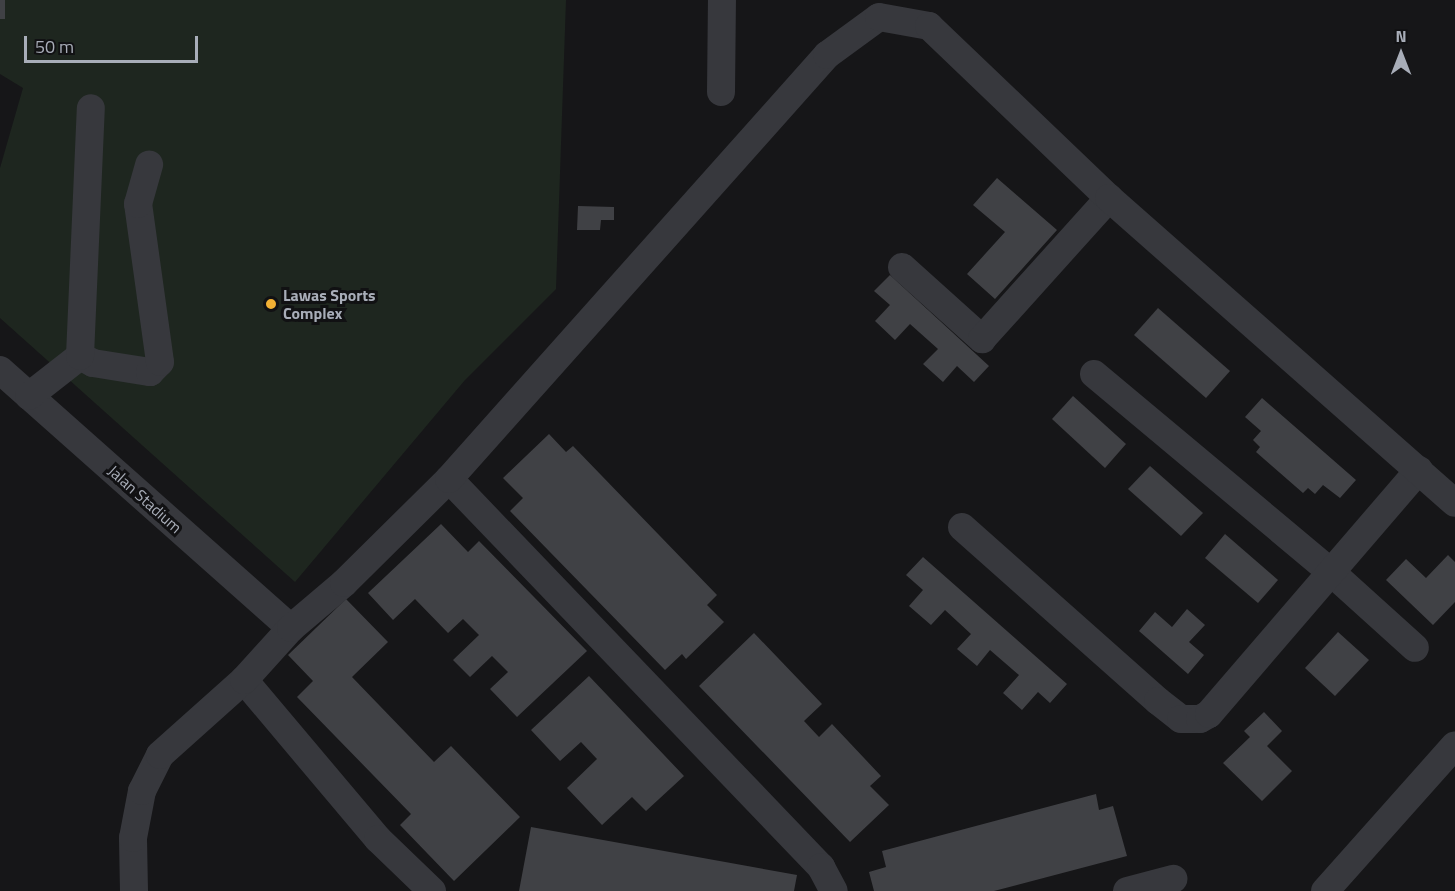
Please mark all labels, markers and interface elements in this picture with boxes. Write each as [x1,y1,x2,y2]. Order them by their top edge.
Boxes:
scale bar [27,24,201,62]
north arrow [1371,24,1431,84]
text: N [1395,24,1407,48]
text: 50 m [35,33,74,60]
place label: Lawas Sports Complex [283,285,376,323]
marker: Lawas Sports Complex [264,297,278,311]
street label: Jalan Stadium [104,461,186,537]

